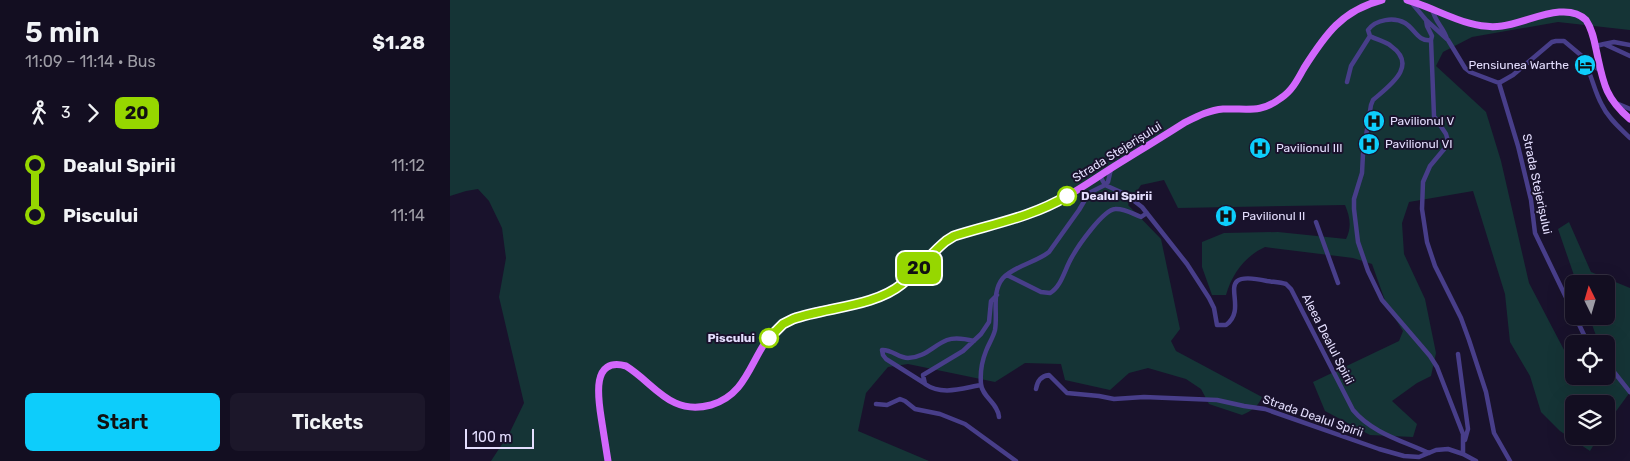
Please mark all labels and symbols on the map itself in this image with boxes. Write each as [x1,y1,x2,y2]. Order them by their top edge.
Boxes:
hotel icon: Pensiunea Warthe [1573,53,1597,77]
place label: Pensiunea Warthe [1469,58,1569,72]
hospital icon: Pavilionul V [1362,109,1386,133]
place label: Pavilionul V [1390,114,1454,128]
street label: Strada Stejerișului [1070,119,1164,185]
hospital icon: Pavilionul VI [1357,132,1381,156]
street label: Strada Stejerișului [1520,132,1555,236]
hospital icon: Pavilionul III [1248,136,1272,160]
place label: Pavilionul VI [1385,137,1453,151]
place label: Pavilionul III [1276,141,1343,155]
marker: Dealul Spirii [1057,186,1077,206]
place label: Dealul Spirii [1081,189,1152,203]
hospital icon: Pavilionul II [1214,204,1238,228]
place label: Pavilionul II [1242,209,1305,223]
line badge: 20 [896,252,942,284]
north arrow [1565,275,1615,325]
street label: Aleea Dealul Spirii [1299,292,1357,387]
marker: Piscului [759,328,779,348]
place label: Piscului [707,331,755,345]
street label: Strada Dealul Spirii [1261,392,1365,440]
scale bar [465,426,534,449]

